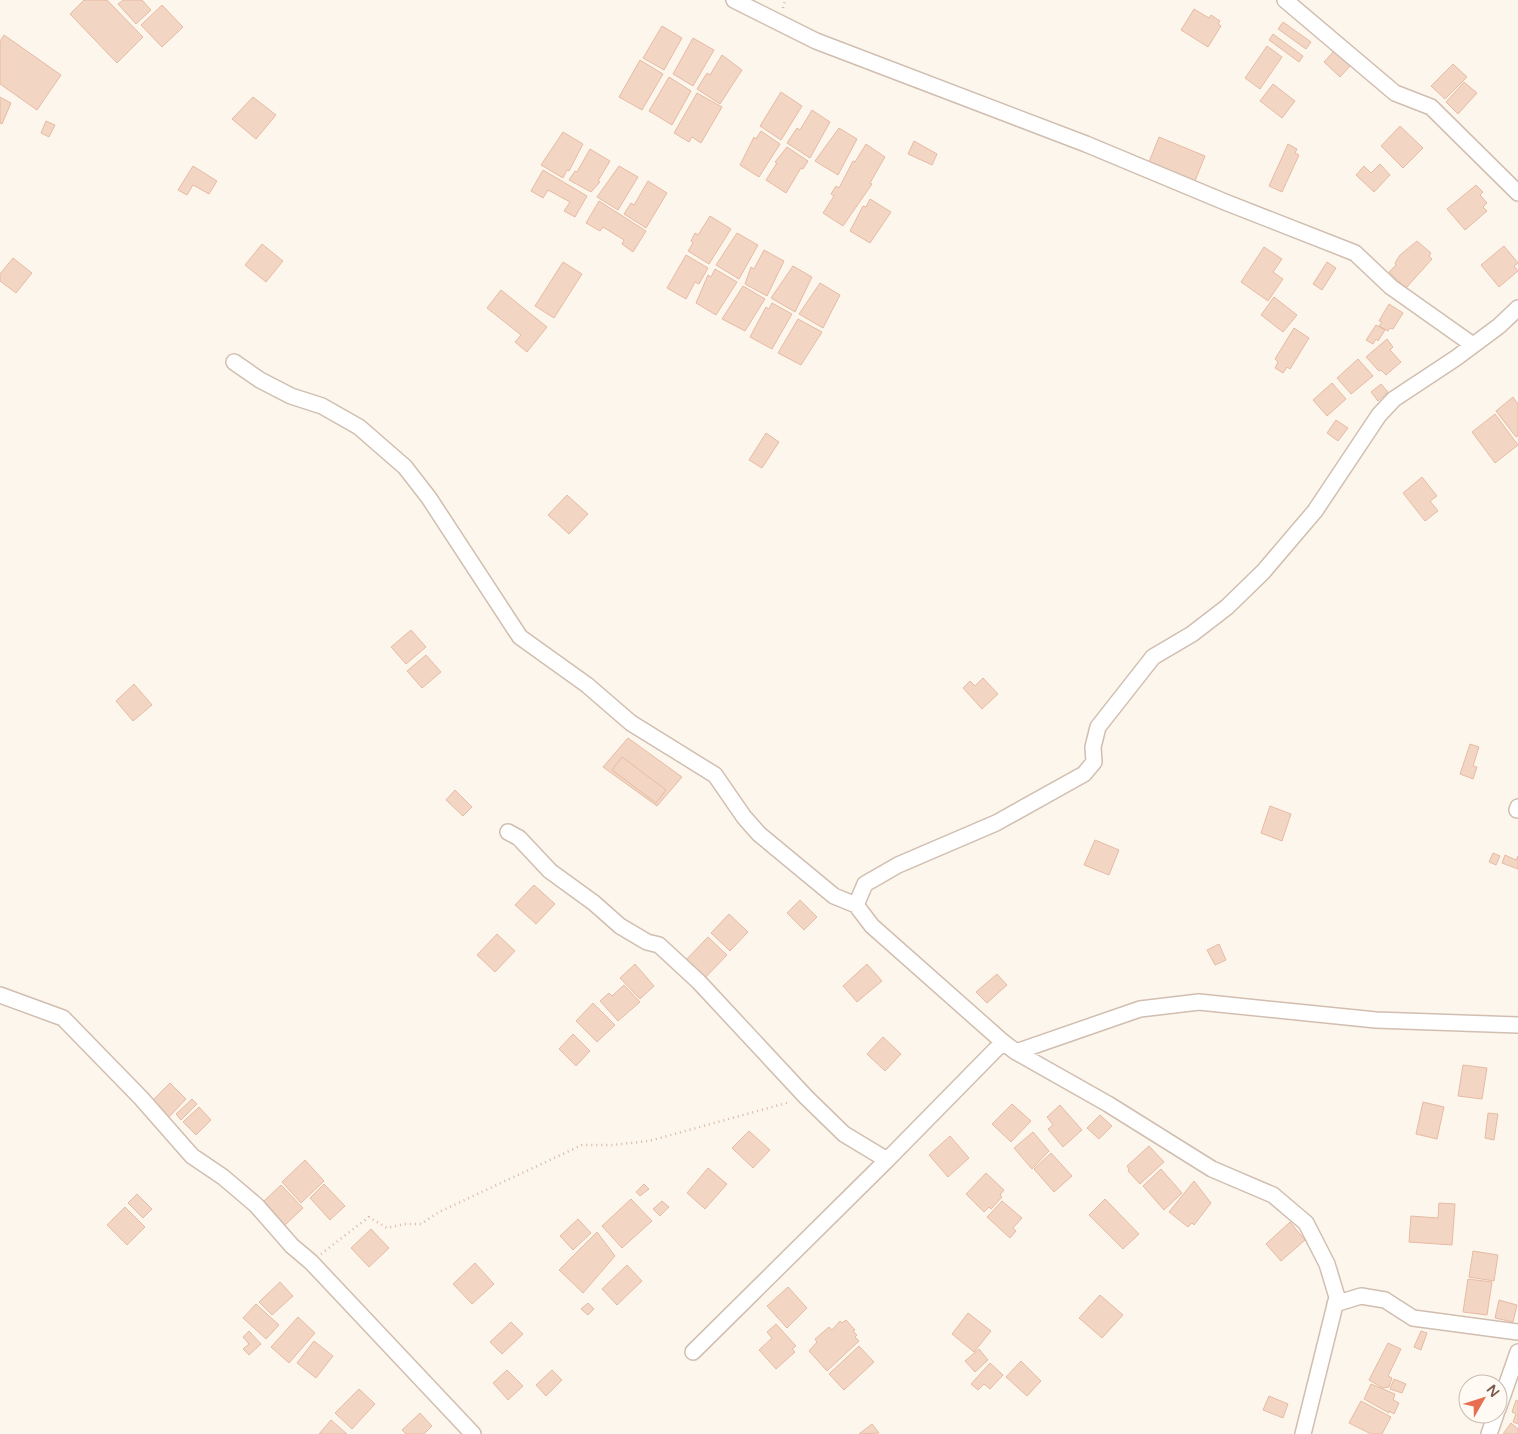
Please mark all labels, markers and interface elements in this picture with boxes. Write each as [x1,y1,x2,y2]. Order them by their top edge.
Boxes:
north arrow [1458,1374,1508,1424]
text: N [1483,1381,1503,1401]

